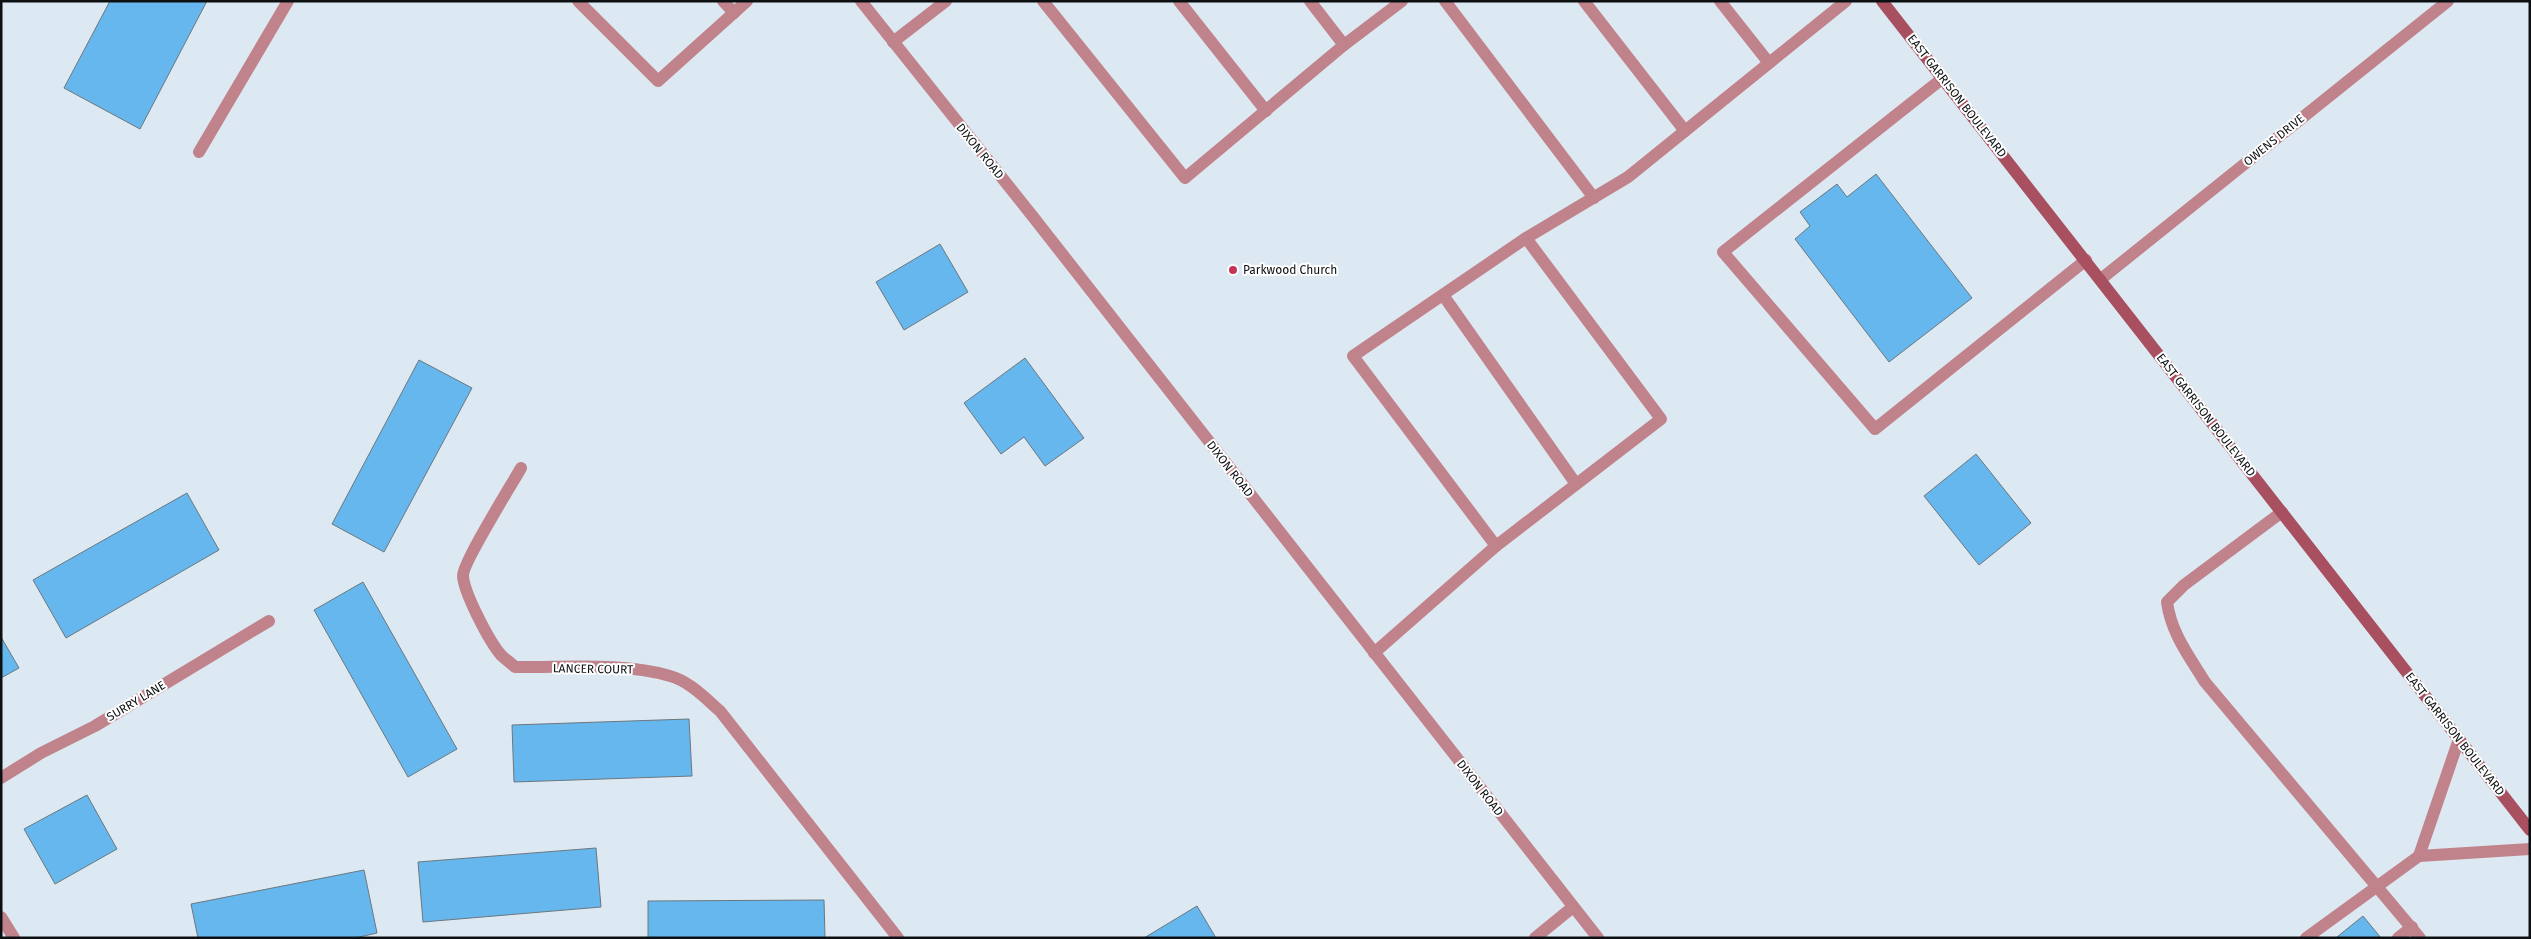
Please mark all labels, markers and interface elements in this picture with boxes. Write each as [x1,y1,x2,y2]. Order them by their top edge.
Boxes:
street label: EAST GARRISON BOULEVARD [1905,32,2009,160]
street label: OWENS DRIVE [2241,111,2307,169]
street label: DIXON ROAD [953,120,1007,182]
place label: Parkwood Church [1243,263,1337,277]
marker: Parkwood Church [1227,264,1239,276]
street label: EAST GARRISON BOULEVARD [2154,351,2258,479]
street label: DIXON ROAD [1204,438,1256,500]
street label: LANCER COURT [553,661,634,677]
street label: EAST GARRISON BOULEVARD [2403,670,2507,798]
street label: SURRY LANE [104,678,168,724]
street label: DIXON ROAD [1454,757,1506,819]

